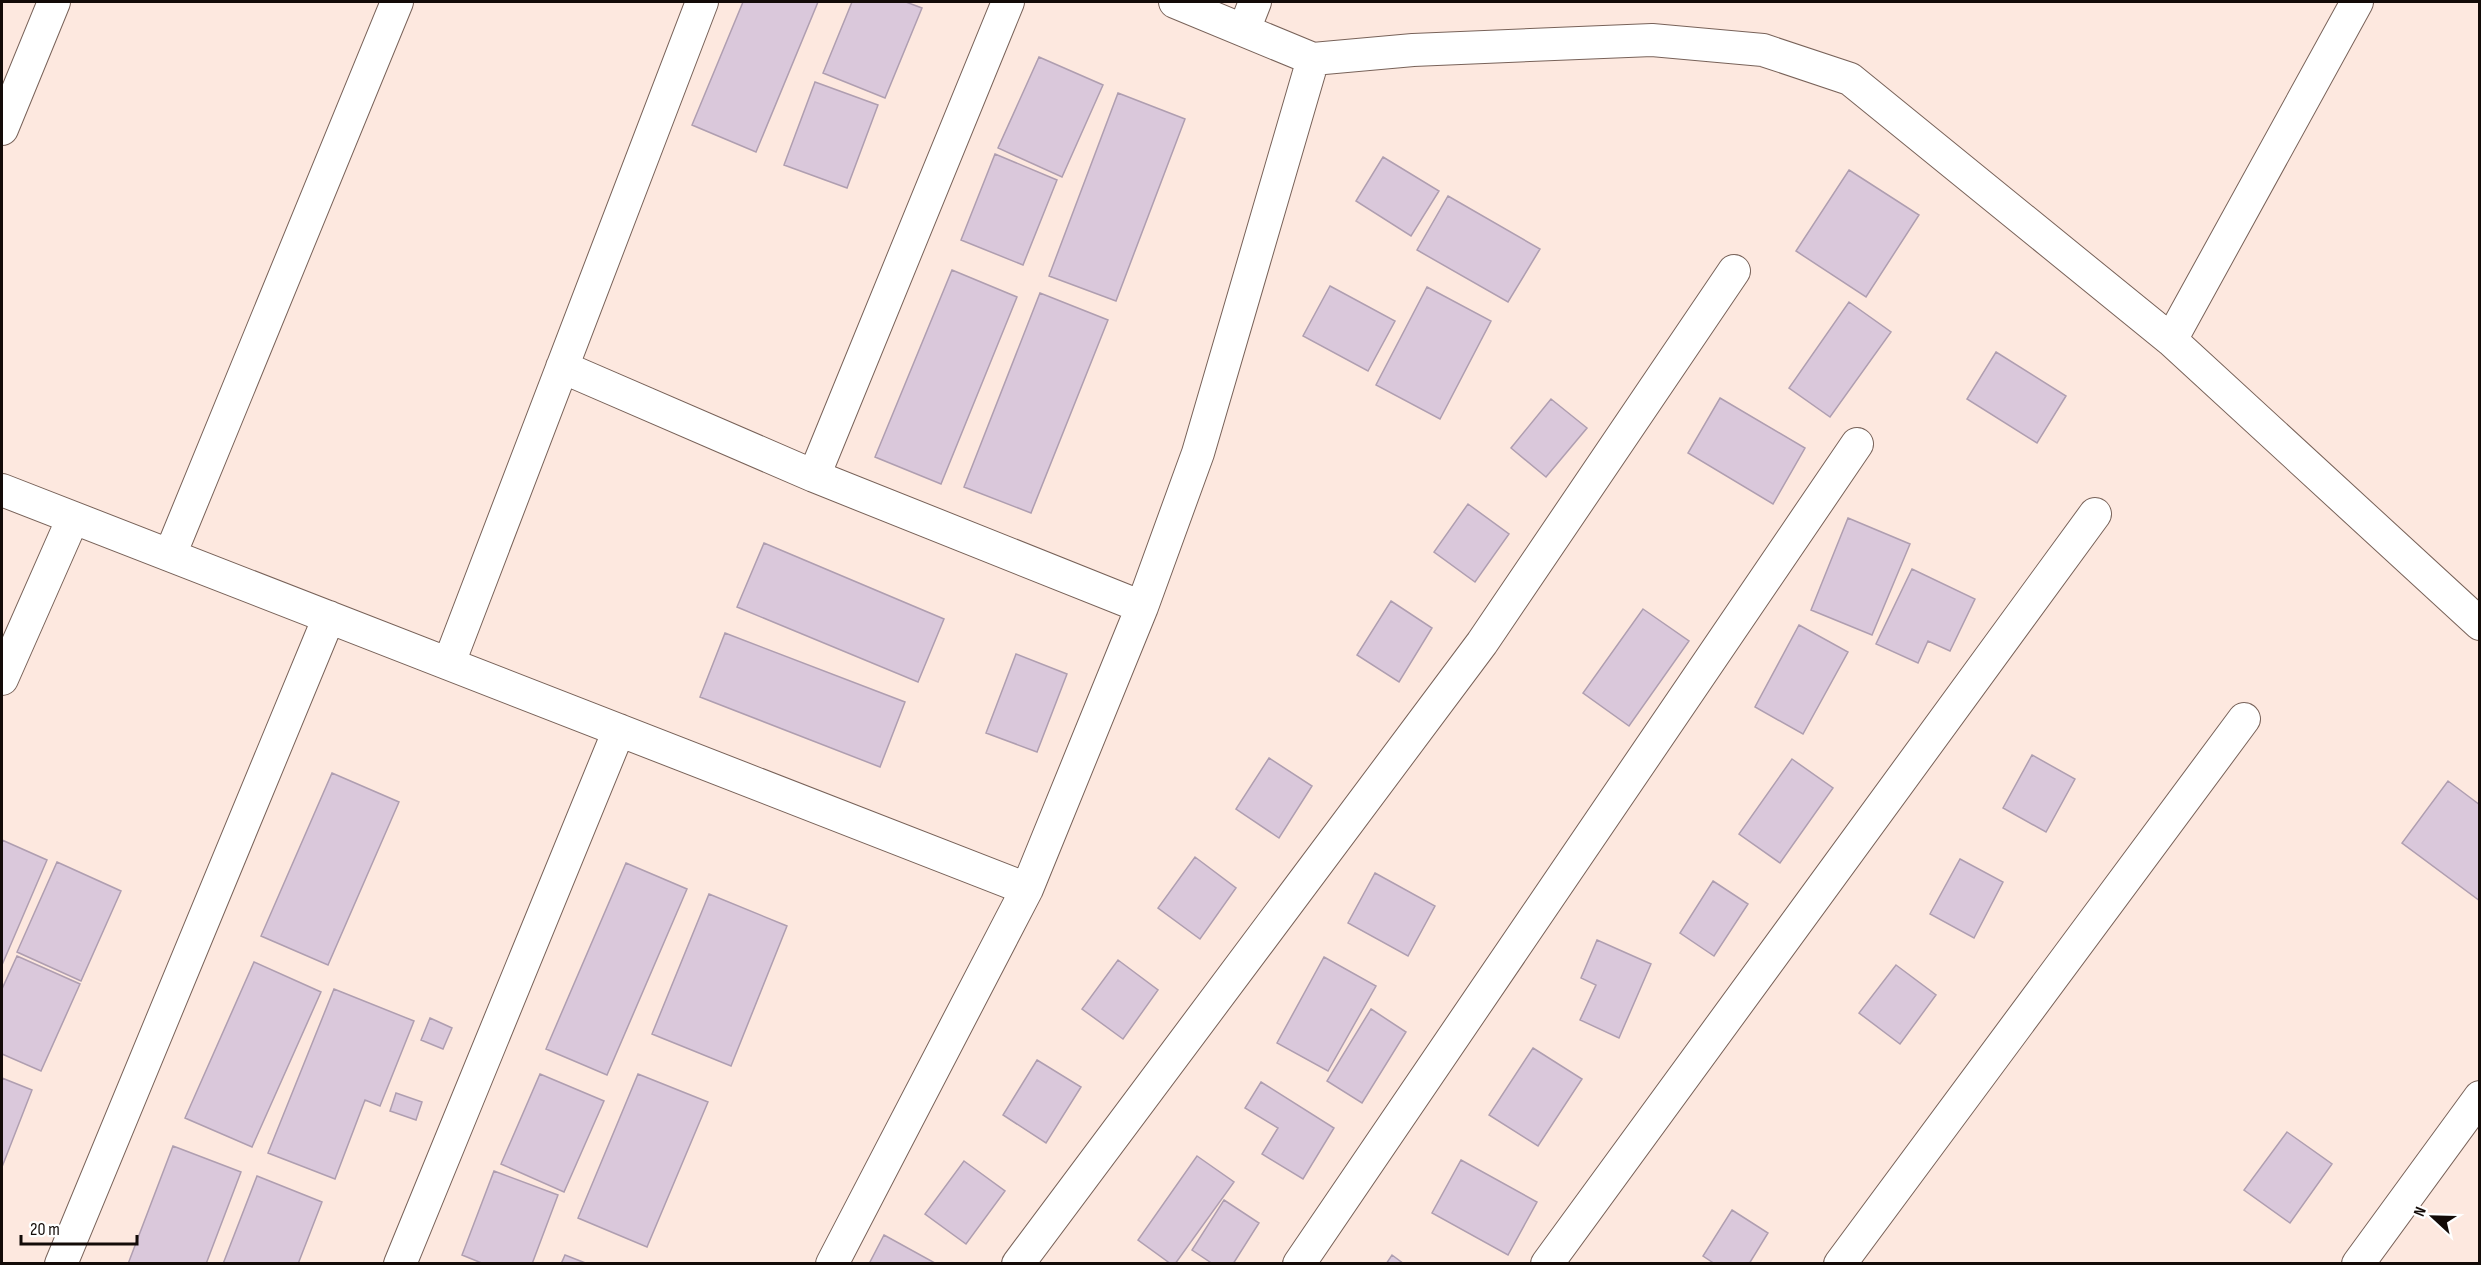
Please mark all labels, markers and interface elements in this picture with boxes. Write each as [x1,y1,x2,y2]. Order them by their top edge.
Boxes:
north arrow [2403,1187,2463,1247]
text: N [2410,1204,2431,1219]
scale bar [21,1208,136,1246]
text: 20 m [30,1219,60,1240]

